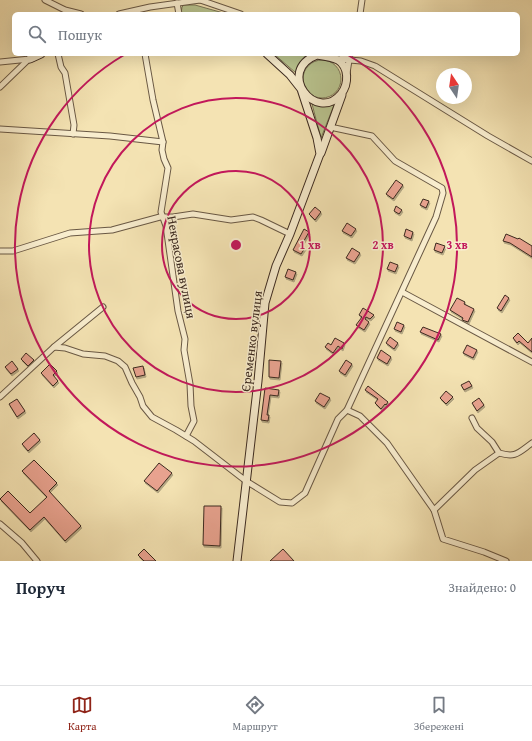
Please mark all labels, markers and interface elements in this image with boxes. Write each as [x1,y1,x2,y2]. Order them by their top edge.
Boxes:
search box [12,12,520,56]
icon: search [26,23,48,45]
text: Пошук [58,24,102,45]
north arrow [436,68,472,104]
street label: Некрасова вулиця [162,214,201,321]
text: 1 хв [299,236,321,253]
text: 2 хв [372,236,394,253]
text: 3 хв [446,236,468,253]
centre of rings [229,238,243,252]
street label: Єременко вулиця [236,289,267,393]
text: Поруч [16,575,65,600]
text: Знайдено: 0 [448,578,516,597]
tab: Карта [68,694,97,734]
tab: Маршрут [233,694,278,734]
tab: Збережені [414,694,464,734]

